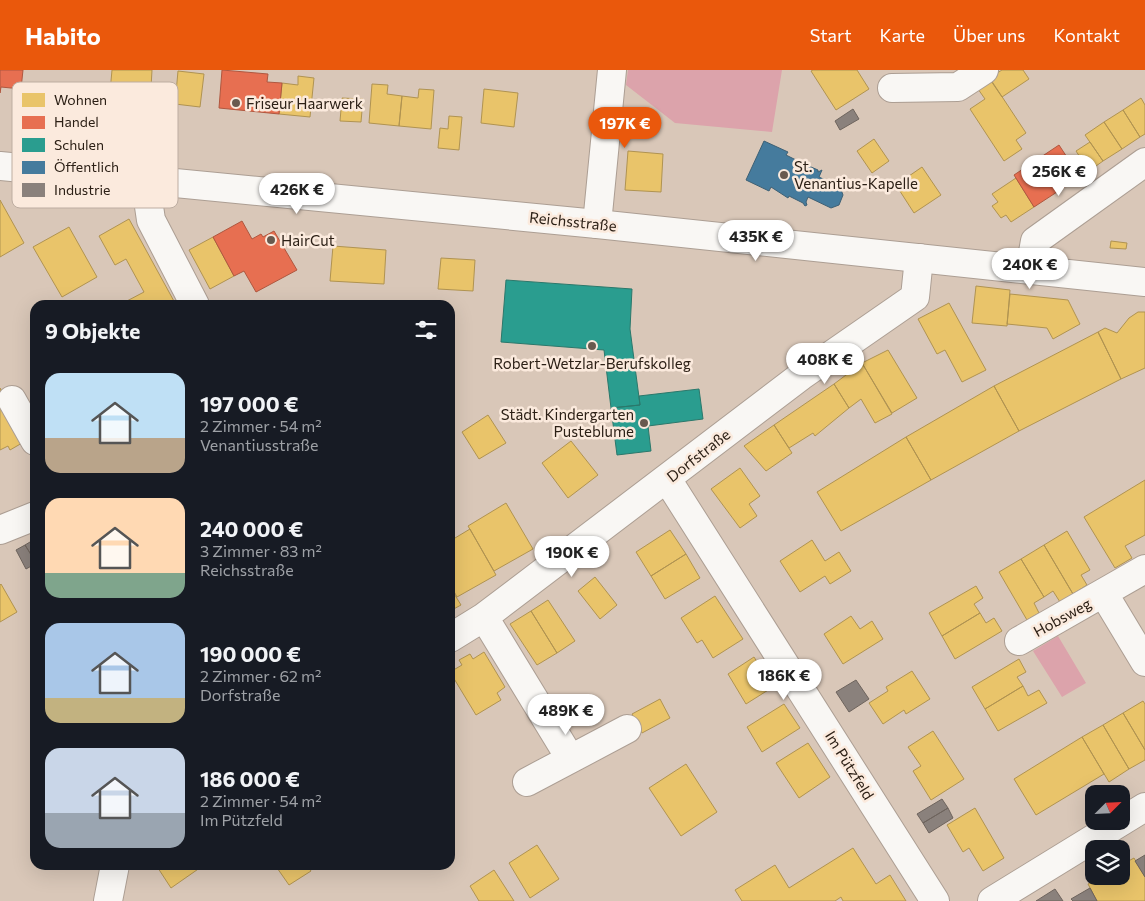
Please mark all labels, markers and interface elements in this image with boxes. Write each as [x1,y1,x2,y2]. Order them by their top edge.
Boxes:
text: Habito [25,21,101,50]
text: Start [810,24,852,46]
text: Karte [880,24,925,46]
text: Über uns [953,24,1026,46]
text: Kontakt [1054,24,1120,46]
legend [12,82,178,208]
text: Wohnen [54,91,107,108]
place label: Friseur Haarwerk [246,94,363,112]
marker: Friseur Haarwerk [230,97,242,109]
pin: 197K € [584,106,666,149]
text: Handel [54,113,99,130]
text: 197K € [599,113,651,132]
text: Schulen [54,136,104,153]
pin: 256K € [1018,154,1100,197]
place label: St. Venantius-Kapelle [794,157,918,192]
text: Öffentlich [54,158,119,175]
text: 256K € [1032,161,1086,180]
marker: St. Venantius-Kapelle [778,169,790,181]
pin: 426K € [256,172,338,215]
text: 426K € [270,179,324,198]
text: Industrie [54,181,111,198]
street label: Reichsstraße [528,207,618,235]
pin: 435K € [715,220,797,262]
text: 435K € [729,226,783,245]
place label: HairCut [281,231,335,249]
marker: HairCut [265,234,277,246]
pin: 240K € [989,248,1071,290]
text: 240K € [1003,254,1057,273]
icon: filters [412,316,440,344]
text: 9 Objekte [45,318,140,343]
marker: Robert-Wetzlar-Berufskolleg [586,340,598,352]
pin: 408K € [784,342,866,385]
text: 408K € [797,349,853,368]
place label: Robert-Wetzlar-Berufskolleg [493,354,691,372]
text: 197 000 € [200,391,298,416]
icon: home [85,393,145,453]
place label: Städt. Kindergarten Pusteblume [501,405,634,440]
text: 2 Zimmer · 54 m² [200,416,322,435]
marker: Städt. Kindergarten Pusteblume [638,417,650,429]
street label: Dorfstraße [663,425,733,485]
text: Venantiusstraße [200,435,318,454]
text: 240 000 € [200,516,303,541]
icon: home [85,518,145,578]
pin: 190K € [531,536,613,578]
text: 3 Zimmer · 83 m² [200,541,322,560]
text: 190K € [545,542,599,561]
text: Reichsstraße [200,560,294,579]
street label: Hobsweg [1030,594,1094,640]
text: 190 000 € [200,641,301,666]
icon: home [85,643,145,703]
pin: 186K € [743,658,825,701]
text: 186K € [758,665,810,684]
text: 2 Zimmer · 62 m² [200,666,321,685]
text: Dorfstraße [200,685,280,704]
pin: 489K € [525,694,607,736]
text: 489K € [538,700,594,719]
street label: Im Pützfeld [822,727,878,803]
text: 186 000 € [200,766,300,791]
icon: home [85,768,145,828]
north arrow [1085,785,1130,830]
map controls [1085,785,1130,885]
text: 2 Zimmer · 54 m² [200,791,322,810]
text: Im Pützfeld [200,810,283,829]
button: layers [1085,840,1130,885]

